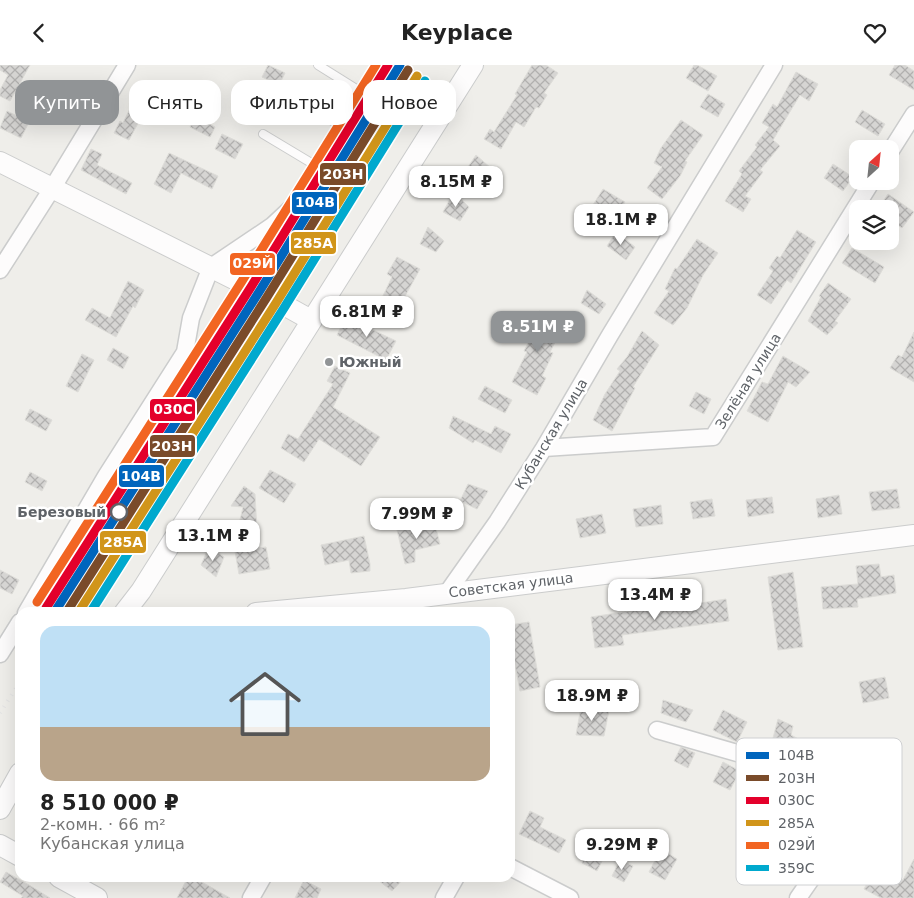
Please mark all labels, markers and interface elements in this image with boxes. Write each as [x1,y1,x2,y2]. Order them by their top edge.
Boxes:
icon: back [25,19,53,47]
icon: heart [861,19,889,47]
text: Keyplace [401,20,513,45]
chip: Купить [15,80,119,125]
chip: Снять [129,80,221,125]
chip: Фильтры [231,80,353,125]
chip: Новое [363,80,456,125]
north arrow [849,140,899,190]
map controls [849,140,899,250]
line badge: 203Н [319,162,367,186]
pin: 8.15M ₽ [410,165,502,208]
text: 203Н [323,166,363,182]
text: 8.15M ₽ [420,172,492,191]
line badge: 104В [291,191,338,215]
text: 104В [295,194,335,210]
button: layers [849,200,899,250]
pin: 18.1M ₽ [575,203,667,246]
text: 18.1M ₽ [585,210,657,229]
line badge: 285А [290,231,337,255]
text: 285А [293,235,333,251]
line badge: 029Й [229,252,276,276]
text: 029Й [233,255,273,271]
pin: 6.81M ₽ [321,295,413,338]
text: 6.81M ₽ [331,302,403,321]
pin: 8.51M ₽ [492,311,584,353]
text: 8.51M ₽ [502,317,574,336]
street label: Зелёная улица [712,330,784,432]
place label: Южный [339,354,402,370]
marker: Южный [323,356,335,368]
street label: Кубанская улица [512,376,590,492]
line badge: 030C [149,398,196,422]
text: 030C [153,401,193,417]
line badge: 203Н [149,434,196,458]
text: 203Н [152,438,192,454]
line badge: 104В [118,464,165,488]
text: 104В [121,468,161,484]
pin: 7.99M ₽ [371,497,463,540]
marker: Березовый [110,503,128,521]
place label: Березовый [17,504,106,520]
text: 7.99M ₽ [381,504,453,523]
pin: 13.1M ₽ [167,519,259,562]
text: 13.1M ₽ [177,526,249,545]
line badge: 285А [99,530,147,554]
text: 285А [103,534,143,550]
street label: Советская улица [448,569,574,601]
pin: 13.4M ₽ [609,579,701,621]
text: 13.4M ₽ [619,585,691,604]
icon: home [220,659,310,749]
pin: 18.9M ₽ [546,679,638,722]
text: 18.9M ₽ [556,686,628,705]
legend [736,738,902,885]
text: 104В [778,747,814,763]
text: 203Н [778,770,815,786]
text: 8 510 000 ₽ [40,791,179,815]
text: 030C [778,792,815,808]
text: 2-комн. · 66 m² [40,815,166,834]
text: 285А [778,815,815,831]
pin: 9.29M ₽ [576,829,668,871]
text: Кубанская улица [40,834,185,853]
text: 9.29M ₽ [586,835,658,854]
text: 029Й [778,836,815,853]
text: 359С [778,860,815,876]

